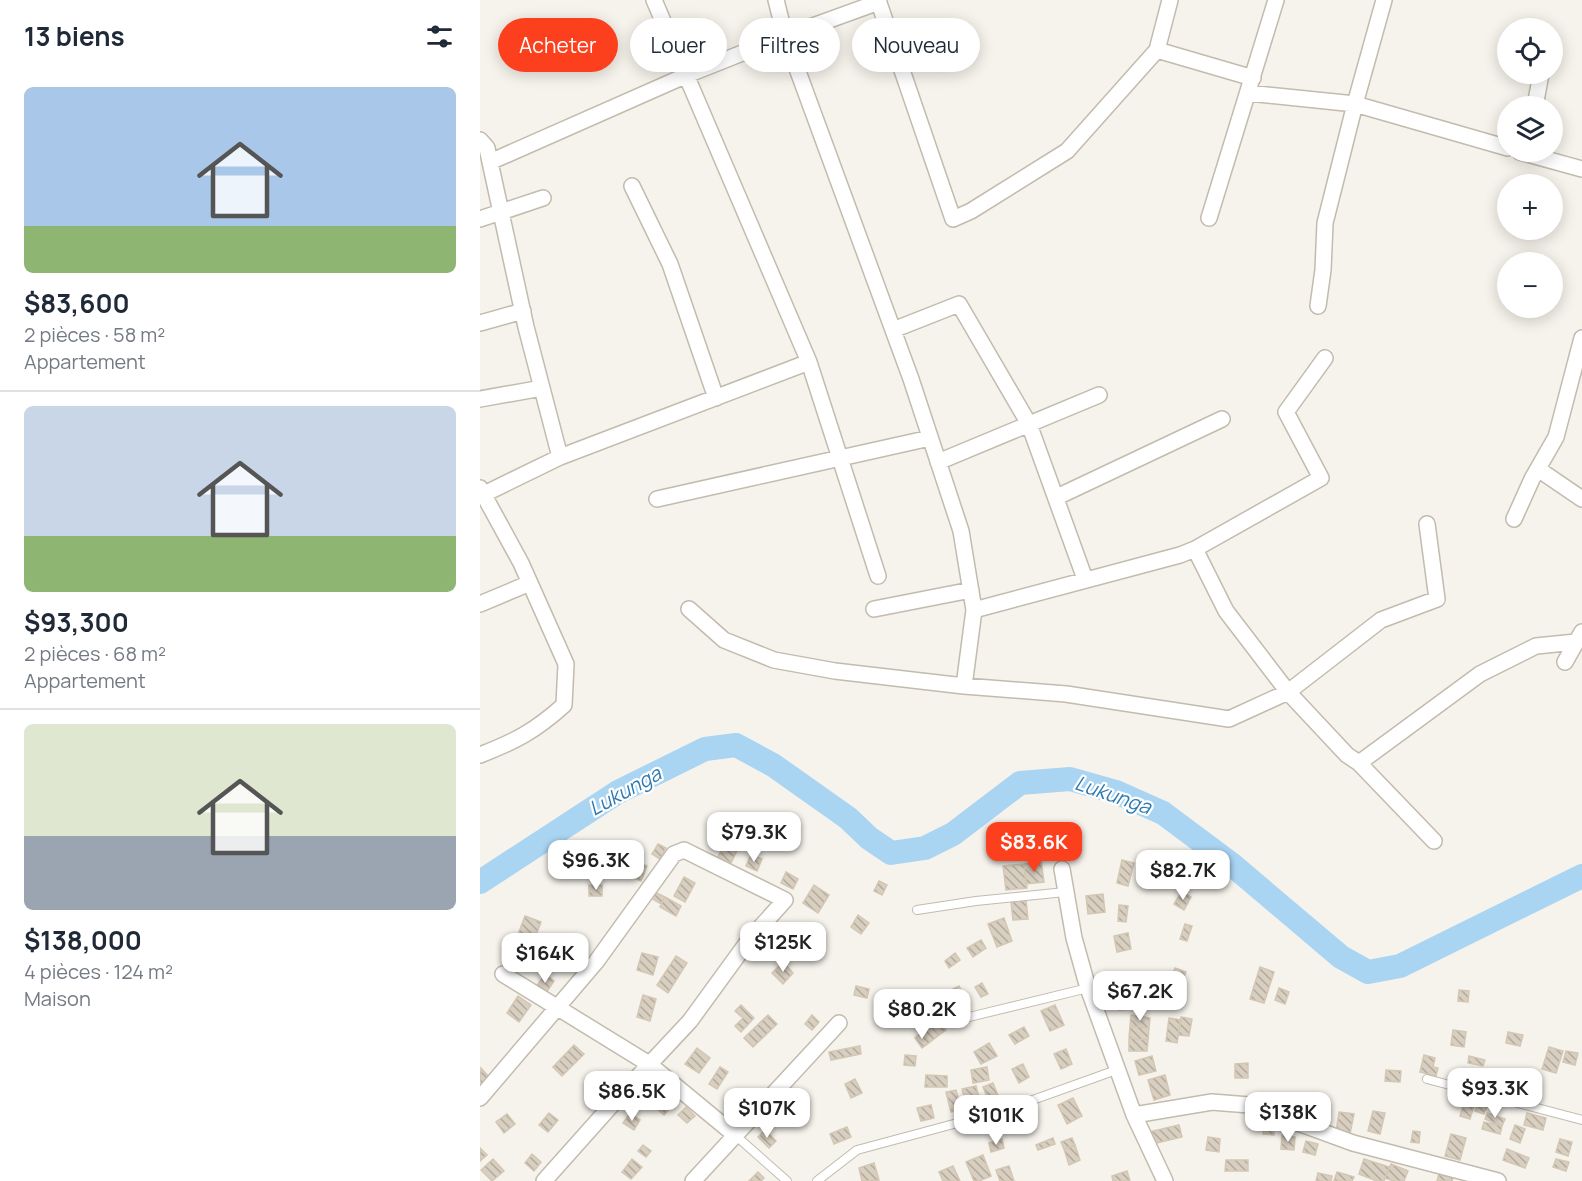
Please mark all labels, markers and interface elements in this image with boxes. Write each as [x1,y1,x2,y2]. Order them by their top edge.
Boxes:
text: 13 biens [24,18,125,54]
chip: Acheter [498,18,618,72]
chip: Louer [630,18,727,72]
chip: Filtres [739,18,840,72]
chip: Nouveau [852,18,980,72]
map controls [1497,18,1563,318]
button: locate [1497,18,1563,84]
icon: filters [423,20,456,53]
button: layers [1497,96,1563,162]
icon: home [186,126,294,234]
button: + [1497,174,1563,240]
button: − [1497,252,1563,318]
text: $83,600 [24,285,130,321]
text: 2 pièces · 58 m² [24,321,165,348]
text: Appartement [24,348,146,375]
icon: home [186,445,294,553]
text: $93,300 [24,604,129,640]
text: 2 pièces · 68 m² [24,640,166,667]
text: Appartement [24,667,146,694]
water label: Lukunga [584,759,666,821]
icon: home [186,763,294,871]
water label: Lukunga [1072,769,1156,820]
pin: $79.3K [705,812,803,863]
text: $79.3K [721,818,787,845]
pin: $83.6K [985,822,1083,873]
text: $83.6K [1000,828,1068,855]
pin: $96.3K [547,840,645,891]
text: $96.3K [562,846,630,873]
pin: $82.7K [1134,850,1232,901]
text: $82.7K [1150,856,1216,883]
text: $138,000 [24,922,142,958]
pin: $125K [741,922,825,973]
text: $125K [754,928,812,955]
pin: $164K [503,933,587,984]
text: $164K [516,939,574,966]
text: 4 pièces · 124 m² [24,958,173,985]
pin: $67.2K [1091,971,1189,1022]
text: $67.2K [1107,977,1173,1004]
text: Maison [24,985,91,1012]
pin: $80.2K [873,989,971,1040]
text: $80.2K [888,995,956,1022]
pin: $93.3K [1446,1068,1544,1119]
pin: $86.5K [583,1071,681,1122]
text: $93.3K [1461,1074,1529,1101]
text: $86.5K [598,1077,666,1104]
pin: $107K [725,1088,809,1139]
pin: $138K [1246,1092,1330,1143]
text: $107K [738,1094,796,1121]
pin: $101K [954,1095,1038,1146]
text: $138K [1259,1098,1317,1125]
text: $101K [968,1101,1024,1128]

